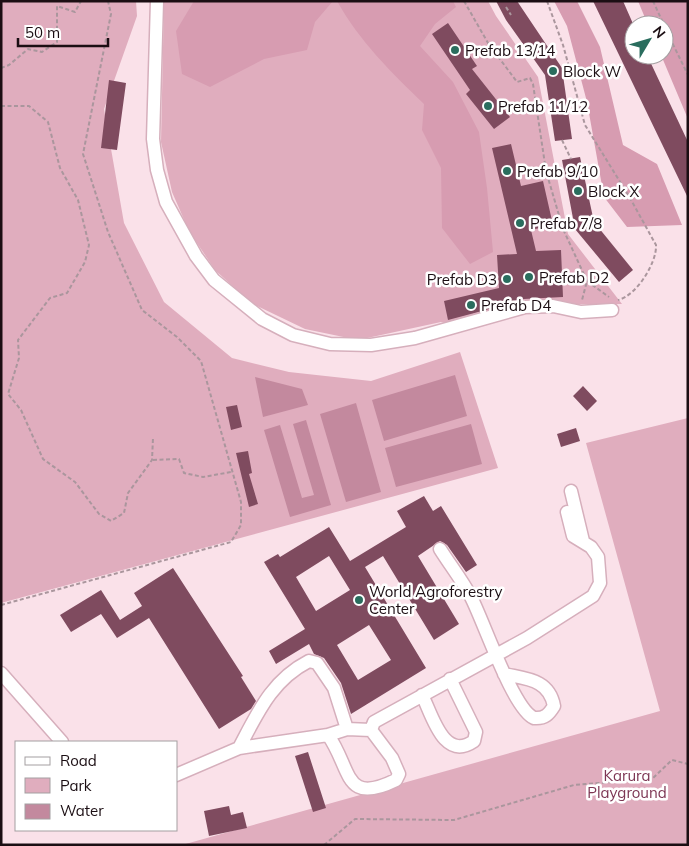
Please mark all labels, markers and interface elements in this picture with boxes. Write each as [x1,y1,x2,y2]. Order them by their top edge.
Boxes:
scale bar [18,15,108,47]
north arrow [624,15,674,65]
text: N [649,22,670,42]
text: 50 m [25,23,60,42]
place label: Prefab 13/14 [465,41,555,60]
marker: Prefab 13/14 [449,44,461,56]
place label: Block W [563,62,621,81]
marker: Block W [547,65,559,77]
place label: Prefab 11/12 [498,97,588,116]
marker: Prefab 11/12 [482,100,494,112]
place label: Prefab 9/10 [517,162,598,181]
marker: Prefab 9/10 [501,165,513,177]
place label: Block X [588,182,639,201]
marker: Block X [572,185,584,197]
place label: Prefab 7/8 [530,214,602,233]
marker: Prefab 7/8 [514,217,526,229]
place label: Prefab D2 [539,268,609,287]
place label: Prefab D3 [427,270,497,289]
marker: Prefab D2 [523,271,535,283]
marker: Prefab D3 [501,273,513,285]
place label: Prefab D4 [481,296,551,315]
marker: Prefab D4 [465,299,477,311]
place label: World Agroforestry Center [369,582,503,618]
marker: World Agroforestry Center [353,594,365,606]
legend [15,741,178,831]
text: Road [60,751,97,770]
park label: Karura Playground [587,766,667,802]
text: Park [60,776,92,795]
text: Water [60,801,104,820]

